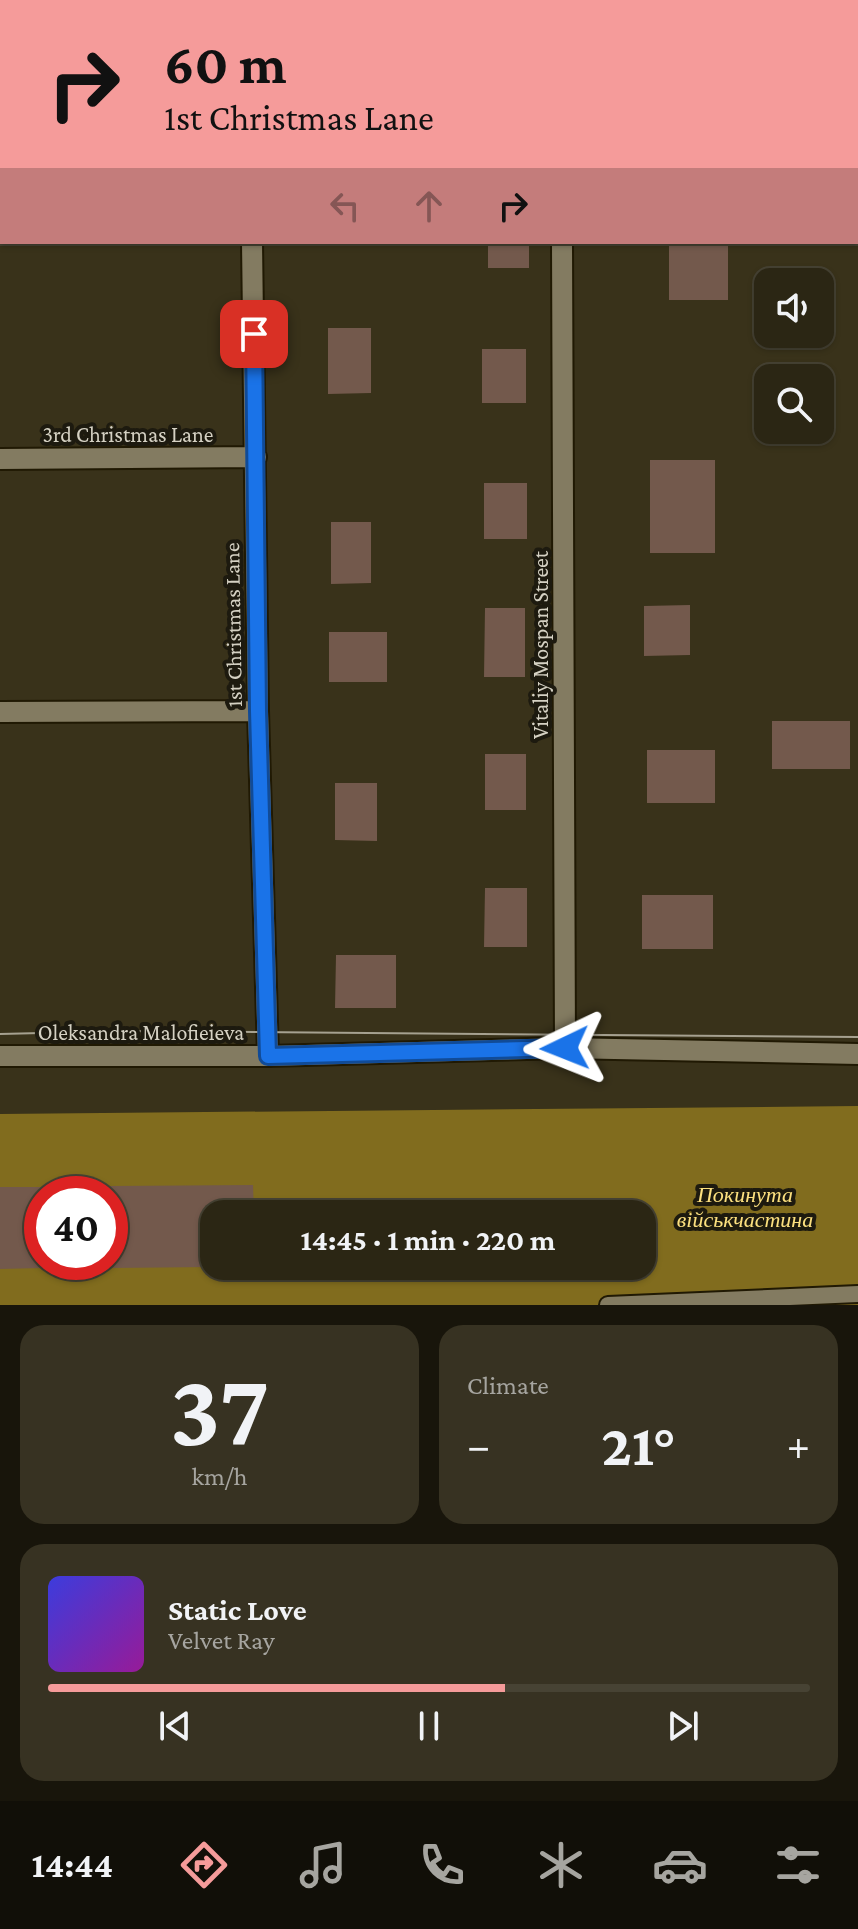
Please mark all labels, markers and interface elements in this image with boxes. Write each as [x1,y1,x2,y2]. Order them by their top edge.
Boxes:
icon: right [32,32,136,136]
text: 60 m [164,33,287,95]
text: 1st Christmas Lane [164,98,434,138]
icon: left [323,184,367,228]
icon: ahead [407,184,451,228]
icon: right [491,184,535,228]
map controls [754,268,834,444]
button: sound [754,268,834,348]
pin [220,300,288,368]
icon: arrive [232,312,276,356]
button: search [754,364,834,444]
street label: 3rd Christmas Lane [42,422,214,447]
street label: 1st Christmas Lane [219,542,247,708]
street label: Vitaliy Mospan Street [528,550,553,739]
position arrow [523,1006,607,1090]
street label: Oleksandra Malofieieva [38,1020,244,1045]
speed limit sign: 40 [24,1176,128,1280]
park label: Покинута військчастина [677,1182,813,1232]
text: 14:45 · 1 min · 220 m [301,1223,555,1256]
text: 37 [170,1352,269,1467]
text: Climate [467,1371,549,1400]
text: 21° [601,1411,676,1478]
text: − [467,1421,490,1469]
text: + [787,1421,810,1469]
text: km/h [191,1462,248,1491]
text: Static Love [168,1593,307,1626]
text: Velvet Ray [168,1626,275,1655]
icon: previous [153,1704,197,1748]
icon: pause [407,1704,451,1748]
icon: next [661,1704,705,1748]
icon: directions [176,1837,232,1893]
icon: music [295,1837,351,1893]
icon: phone [414,1837,470,1893]
icon: climate [533,1837,589,1893]
icon: car [652,1837,708,1893]
icon: filters [770,1837,826,1893]
text: 14:44 [31,1845,113,1885]

